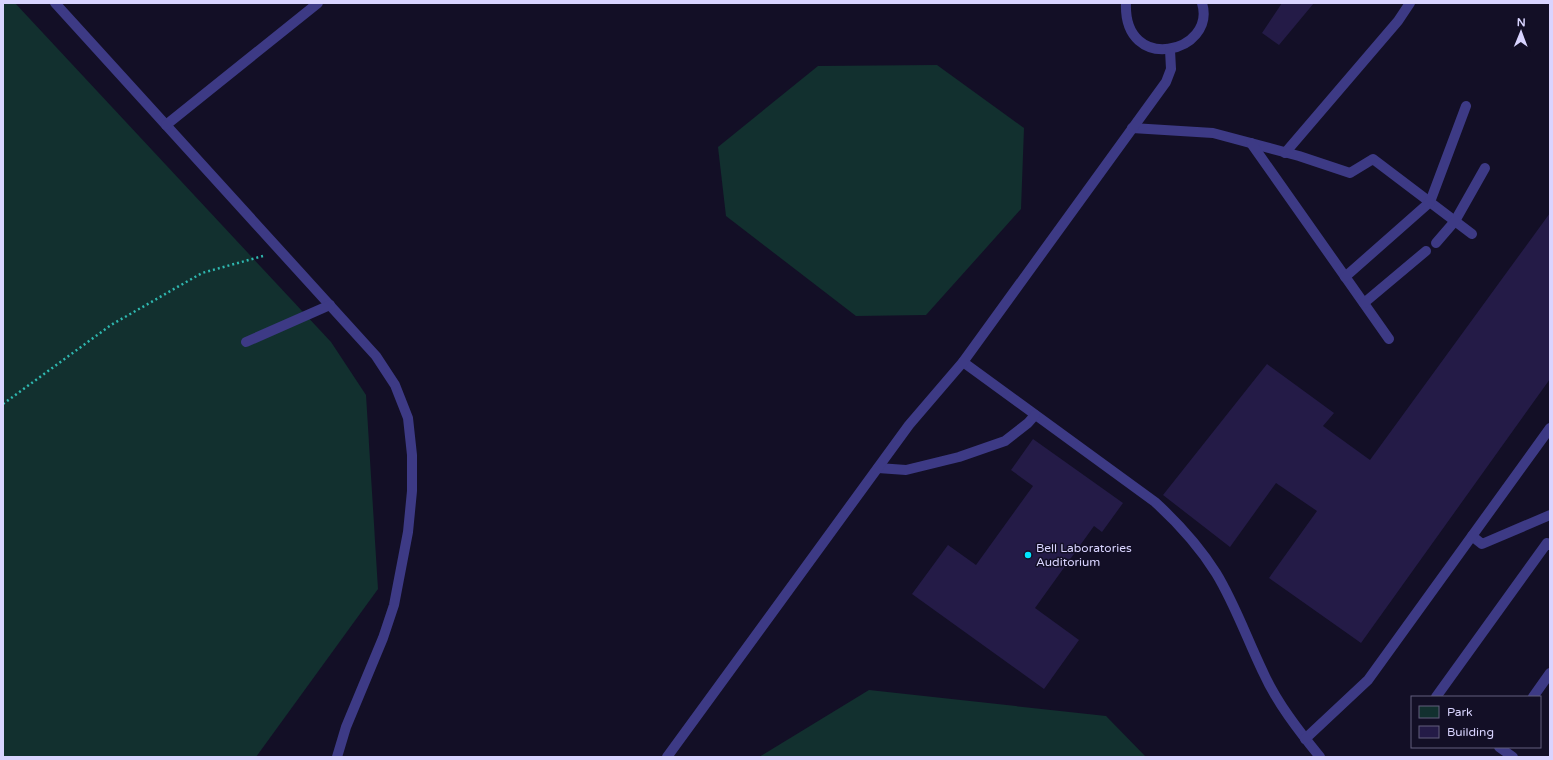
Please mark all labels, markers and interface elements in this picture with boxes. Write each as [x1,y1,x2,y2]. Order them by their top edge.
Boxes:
north arrow [1501,12,1541,52]
text: N [1517,16,1526,29]
place label: Bell Laboratories Auditorium [1036,541,1132,569]
marker: Bell Laboratories Auditorium [1023,550,1033,560]
legend [1411,696,1541,748]
text: Park [1447,705,1473,719]
text: Building [1447,725,1494,739]

